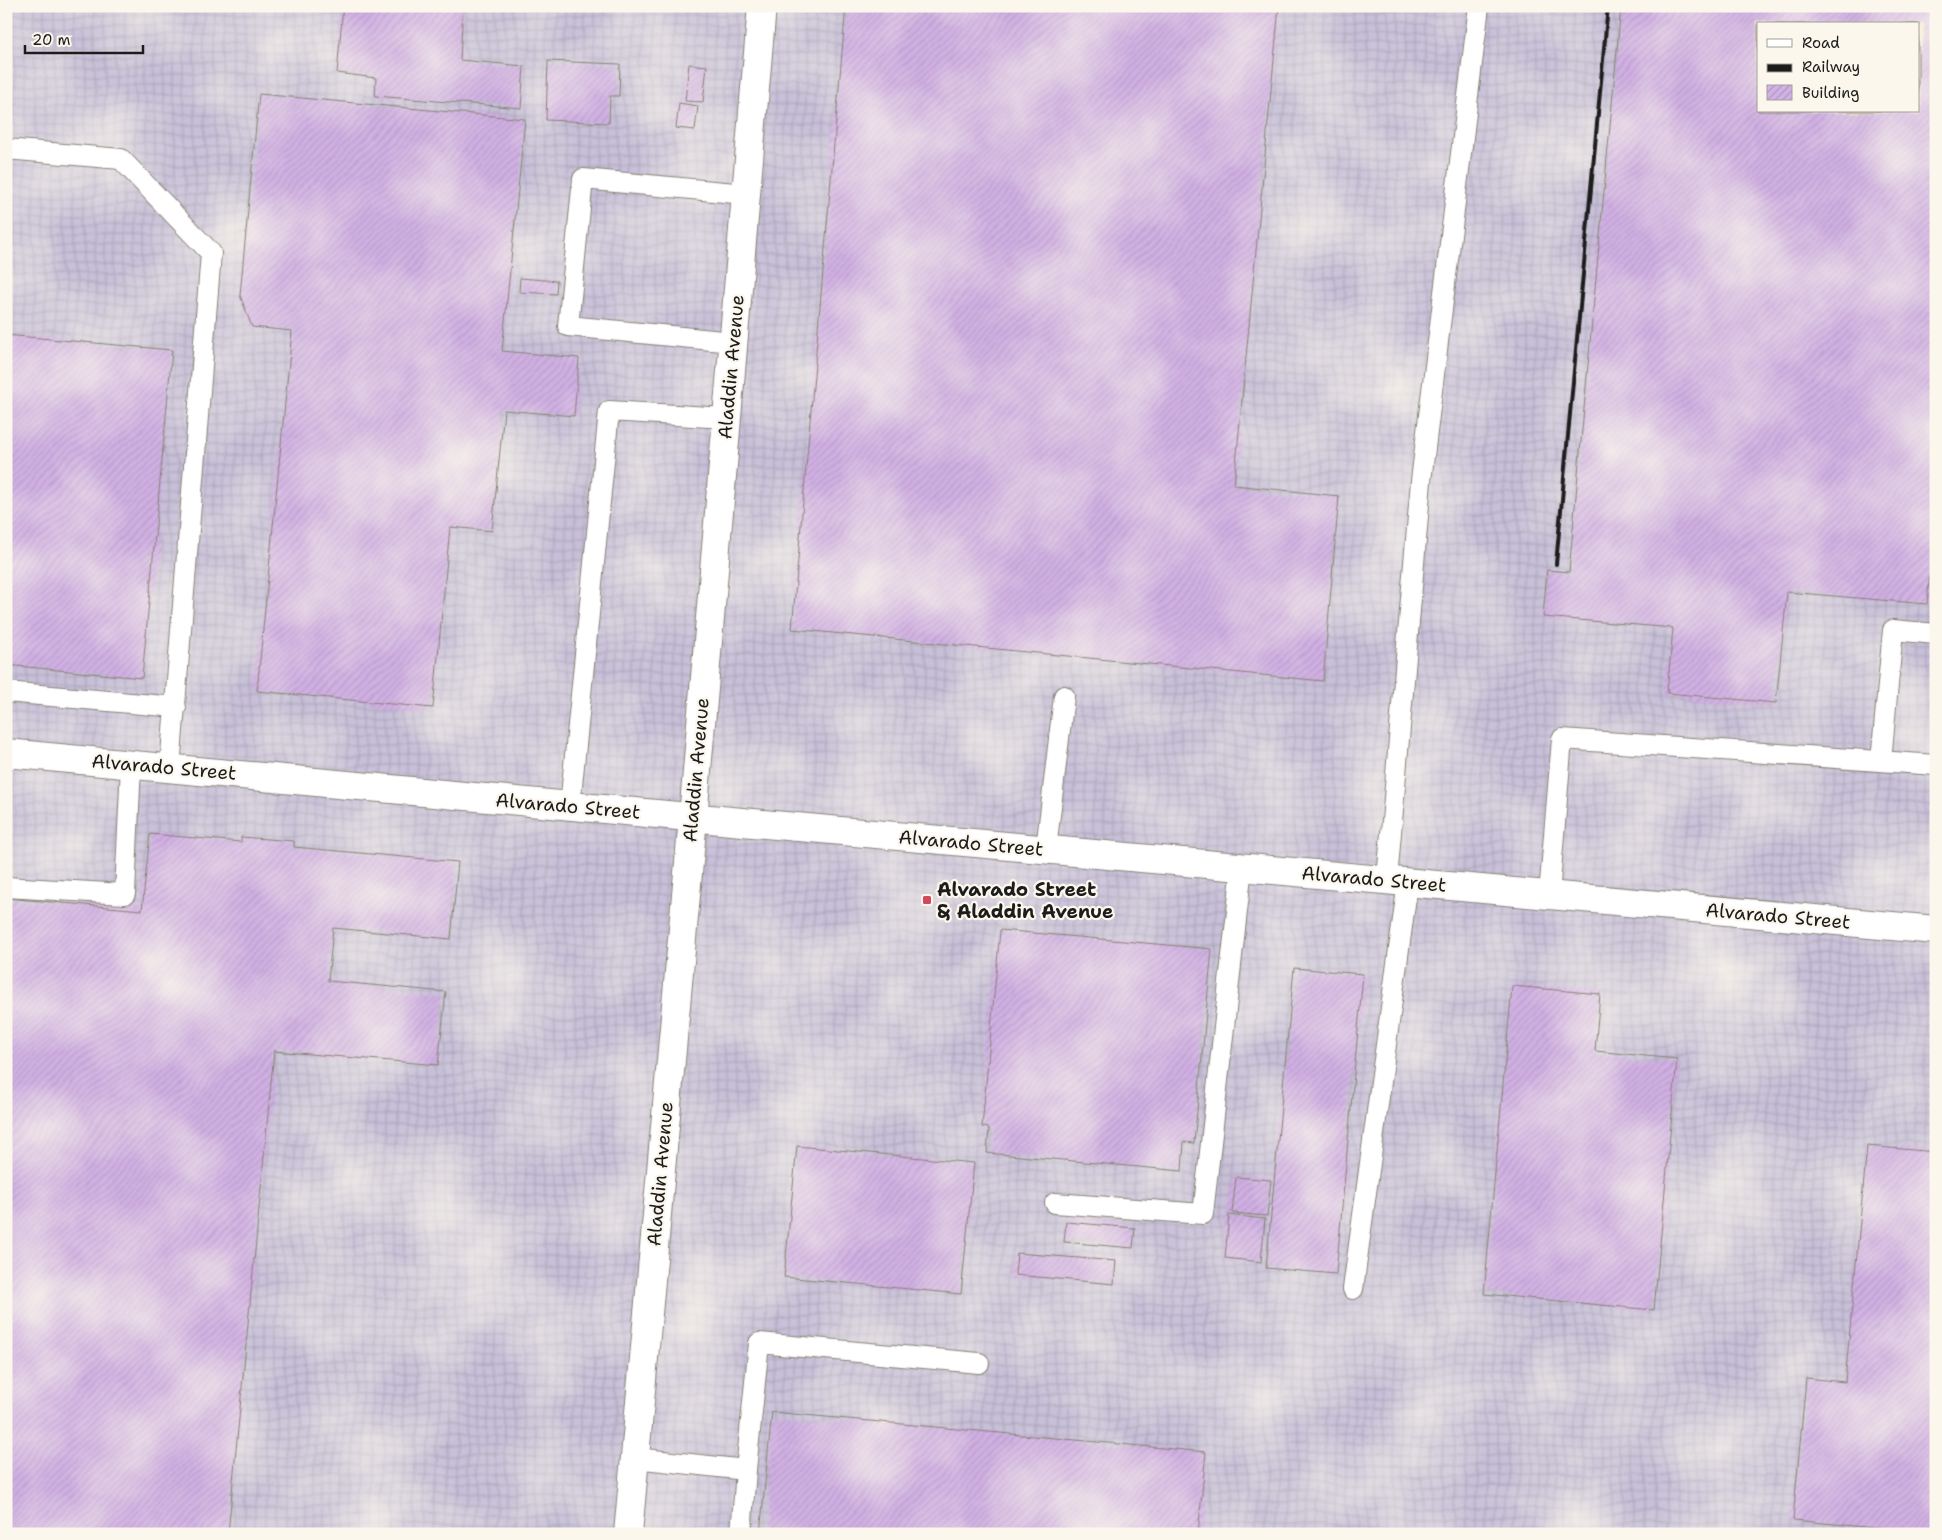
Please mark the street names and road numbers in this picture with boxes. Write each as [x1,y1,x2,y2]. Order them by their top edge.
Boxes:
street label: Aladdin Avenue [712,294,750,440]
street label: Aladdin Avenue [677,697,715,843]
street label: Alvarado Street [90,748,238,786]
street label: Alvarado Street [494,787,642,825]
street label: Alvarado Street [897,824,1045,862]
street label: Alvarado Street [1300,860,1448,898]
street label: Alvarado Street [1704,897,1852,935]
street label: Aladdin Avenue [641,1101,679,1247]

